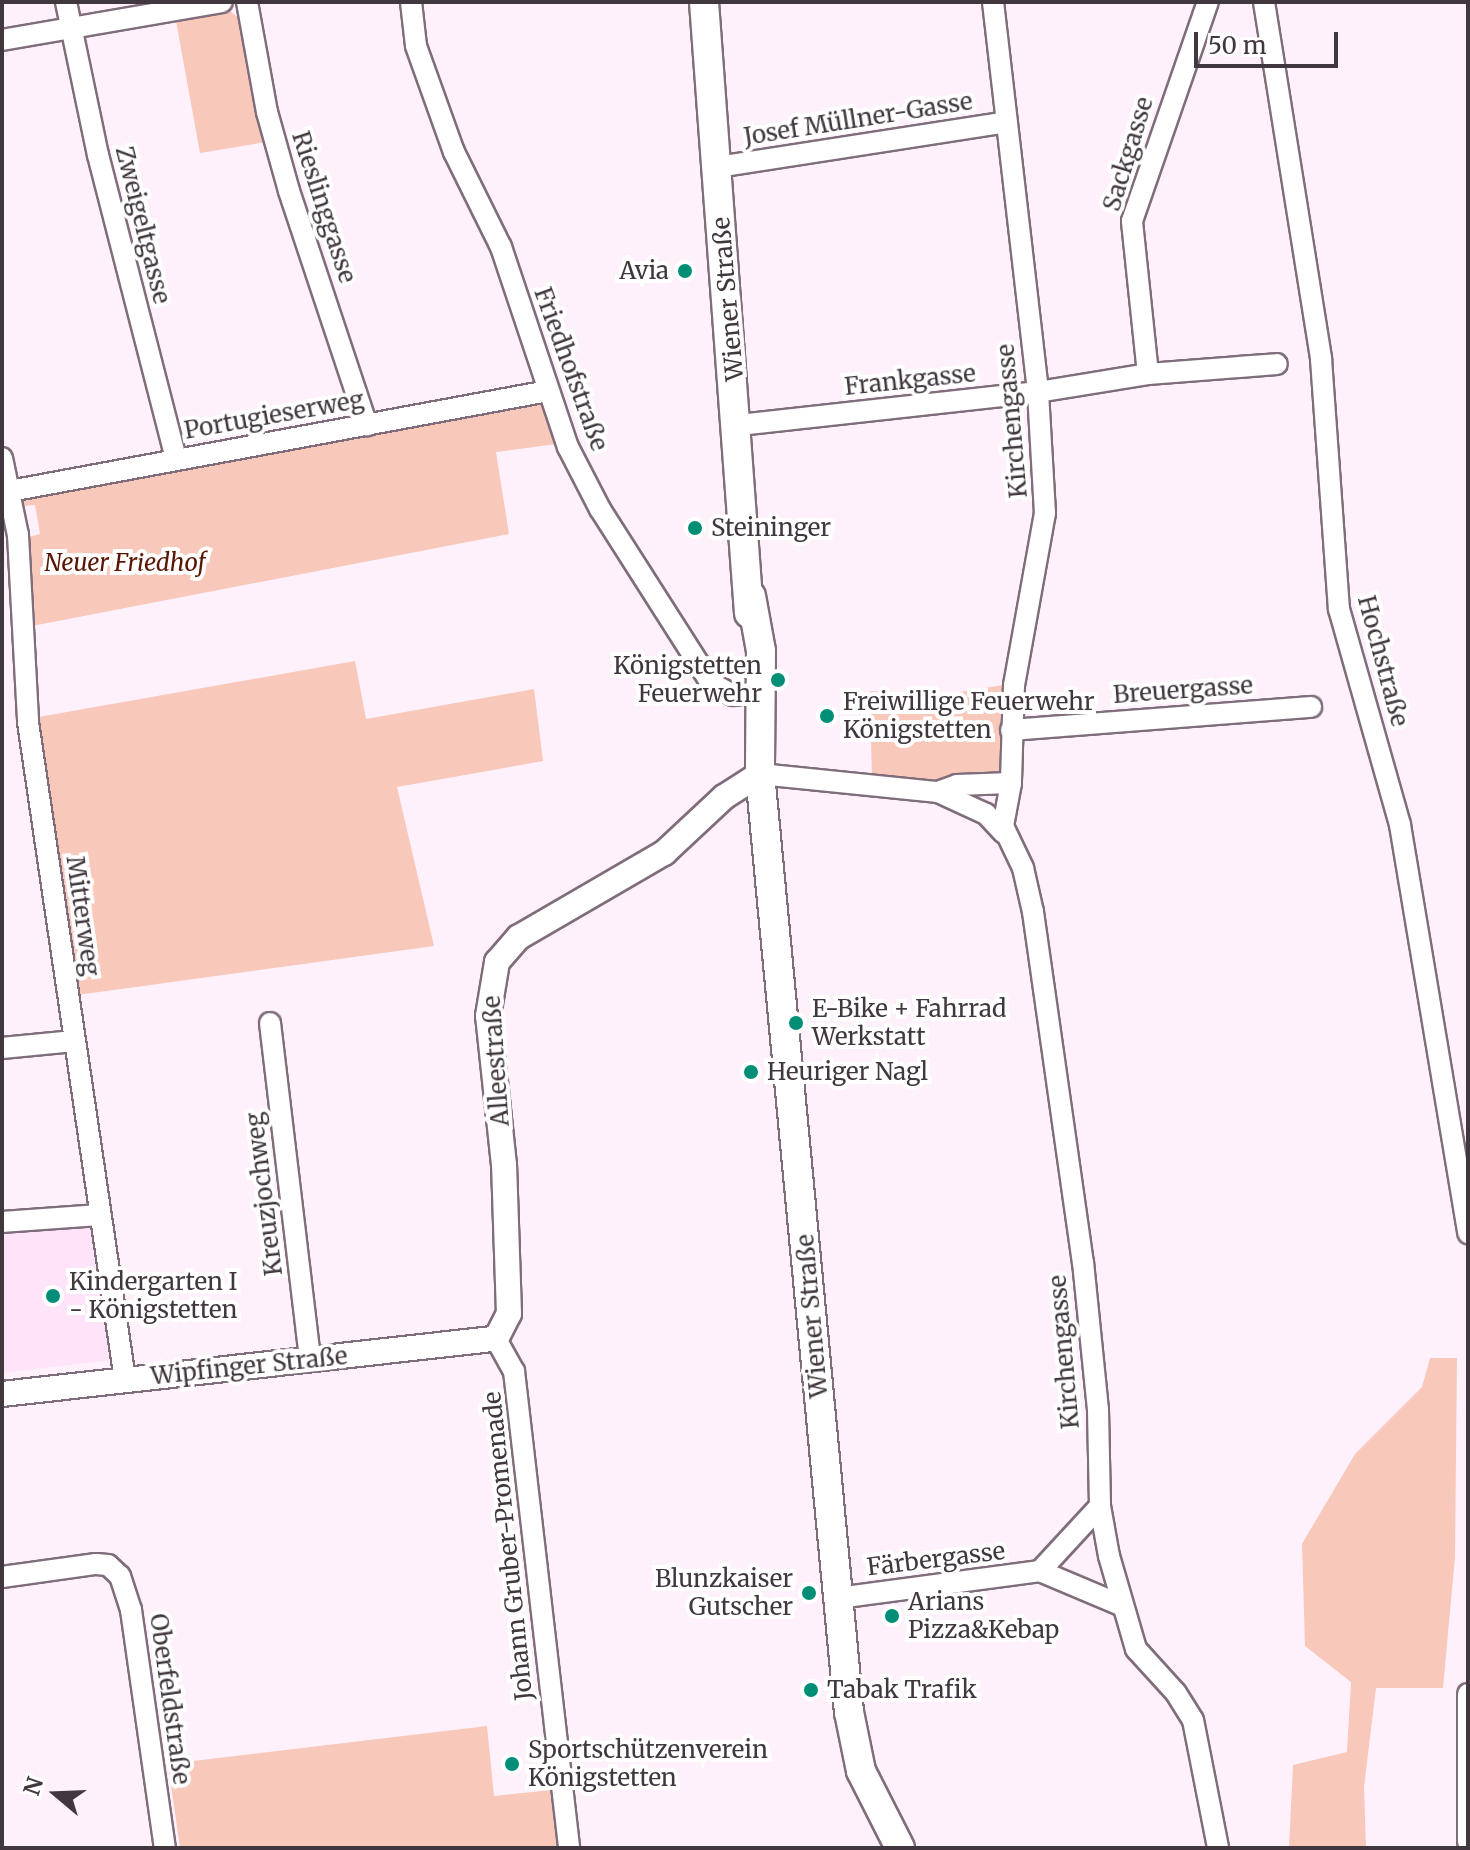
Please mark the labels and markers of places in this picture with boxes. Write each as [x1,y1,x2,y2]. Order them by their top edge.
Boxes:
place label: Avia [619,257,669,285]
marker: Avia [676,262,694,280]
place label: Steininger [711,514,831,542]
marker: Steininger [686,519,704,537]
place label: Königstetten Feuerwehr [613,652,762,708]
marker: Königstetten Feuerwehr [769,671,787,689]
place label: Freiwillige Feuerwehr Königstetten [843,688,1095,744]
marker: Freiwillige Feuerwehr Königstetten [818,707,836,725]
place label: E-Bike + Fahrrad Werkstatt [812,995,1006,1051]
marker: E-Bike + Fahrrad Werkstatt [787,1014,805,1032]
place label: Heuriger Nagl [767,1058,928,1086]
marker: Heuriger Nagl [742,1063,760,1081]
place label: Kindergarten I - Königstetten [69,1268,238,1324]
marker: Kindergarten I - Königstetten [44,1287,62,1305]
place label: Blunzkaiser Gutscher [655,1565,793,1621]
marker: Blunzkaiser Gutscher [800,1584,818,1602]
place label: Arians Pizza&Kebap [908,1588,1059,1644]
marker: Arians Pizza&Kebap [883,1607,901,1625]
place label: Tabak Trafik [827,1676,977,1704]
marker: Tabak Trafik [802,1681,820,1699]
place label: Sportschützenverein Königstetten [528,1736,768,1792]
marker: Sportschützenverein Königstetten [503,1755,521,1773]

